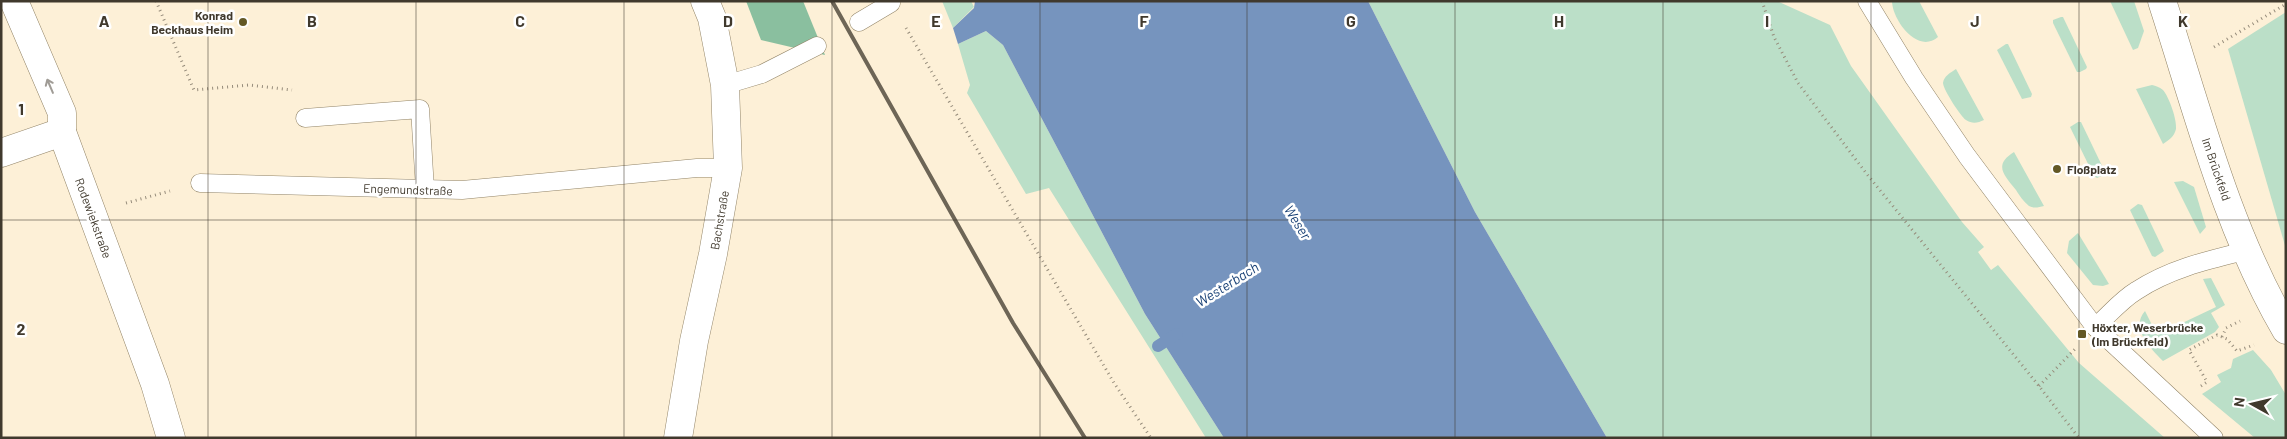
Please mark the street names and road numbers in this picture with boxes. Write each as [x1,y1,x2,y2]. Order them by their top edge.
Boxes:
street label: Im Brückfeld [2200,136,2234,202]
street label: Rodewiekstraße [73,176,115,260]
street label: Engemundstraße [363,180,453,198]
street label: Bachstraße [707,189,731,251]

